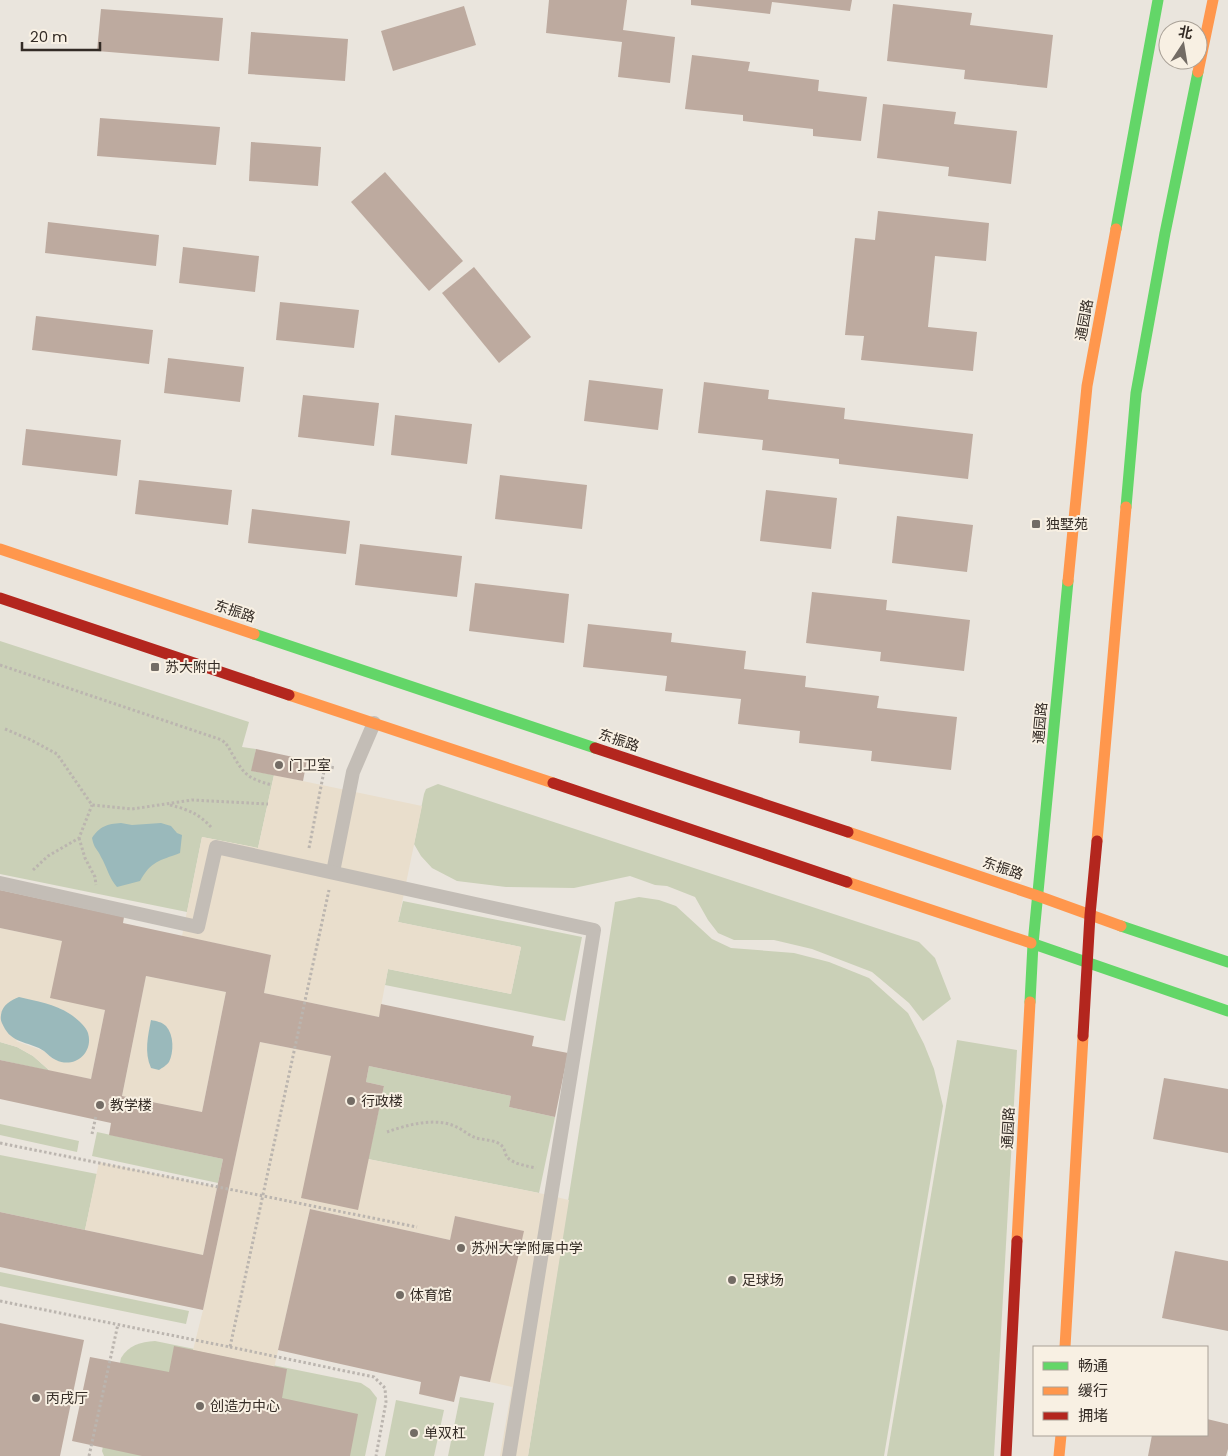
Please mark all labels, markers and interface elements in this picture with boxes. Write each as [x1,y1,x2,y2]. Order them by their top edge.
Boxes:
scale bar [22,20,100,52]
north arrow [1158,20,1208,70]
text: 北 [1177,21,1195,44]
text: 20 m [30,26,68,47]
street label: 通园路 [1071,298,1097,342]
place label: 独墅苑 [1046,514,1088,534]
marker: 独墅苑 [1030,518,1042,530]
street label: 东振路 [212,595,258,627]
place label: 苏大附中 [165,657,221,677]
marker: 苏大附中 [149,661,161,673]
street label: 通园路 [1028,701,1052,745]
street label: 东振路 [596,724,642,756]
place label: 门卫室 [289,755,331,775]
marker: 门卫室 [273,759,285,771]
street label: 东振路 [980,852,1026,884]
place label: 行政楼 [361,1091,403,1111]
place label: 教学楼 [110,1095,152,1115]
marker: 行政楼 [345,1095,357,1107]
marker: 教学楼 [94,1099,106,1111]
street label: 通园路 [997,1107,1019,1149]
place label: 苏州大学附属中学 [471,1238,583,1258]
marker: 苏州大学附属中学 [455,1242,467,1254]
place label: 足球场 [742,1270,784,1290]
marker: 足球场 [726,1274,738,1286]
place label: 体育馆 [410,1285,452,1305]
marker: 体育馆 [394,1289,406,1301]
legend [1033,1346,1208,1436]
text: 畅通 [1078,1355,1108,1376]
text: 缓行 [1078,1380,1108,1401]
place label: 丙戌厅 [46,1388,88,1408]
marker: 丙戌厅 [30,1392,42,1404]
place label: 创造力中心 [210,1396,280,1416]
marker: 创造力中心 [194,1400,206,1412]
text: 拥堵 [1078,1405,1108,1426]
place label: 单双杠 [424,1423,466,1443]
marker: 单双杠 [408,1427,420,1439]

